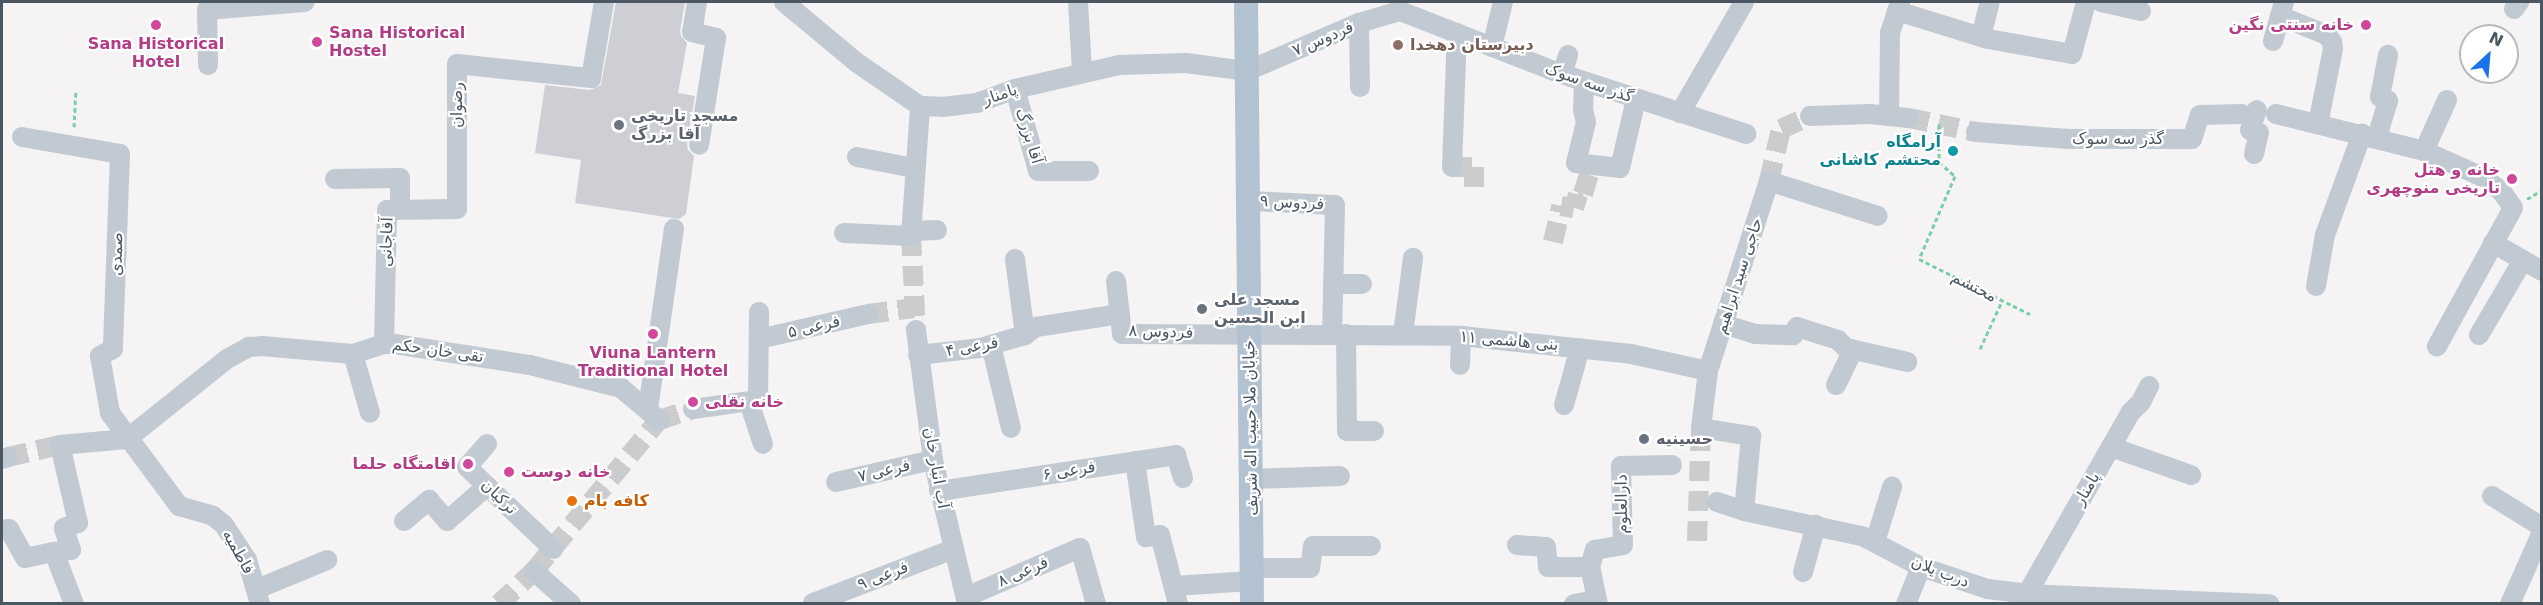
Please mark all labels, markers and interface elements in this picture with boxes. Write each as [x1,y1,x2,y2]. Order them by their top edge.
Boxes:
place label: خانه سنتی نگین [2228,15,2354,35]
marker: Sana Historical Hotel [149,18,163,32]
street label: فردوس ۷ [1290,18,1356,60]
marker: خانه سنتی نگین [2359,18,2373,32]
place label: Sana Historical Hostel [329,23,465,61]
north arrow [2459,24,2519,84]
text: N [2486,28,2506,51]
place label: Sana Historical Hotel [88,34,224,72]
marker: Sana Historical Hostel [310,35,324,49]
place label: دبیرستان دهخدا [1410,35,1534,55]
marker: دبیرستان دهخدا [1391,38,1405,52]
street label: گذر سه سوک [1542,59,1636,107]
street label: پامنار [980,80,1020,110]
street label: رضوان [447,82,467,128]
place label: مسجد تاریخی آقا بزرگ [631,106,738,144]
street label: آقا بزرگ [1011,106,1047,166]
marker: مسجد تاریخی آقا بزرگ [612,118,626,132]
street label: گذر سه سوک [2072,129,2164,149]
place label: آرامگاه محتشم کاشانی [1819,132,1941,170]
marker: آرامگاه محتشم کاشانی [1946,144,1960,158]
place label: خانه و هتل تاریخی منوچهری [2366,160,2500,198]
marker: خانه و هتل تاریخی منوچهری [2505,172,2519,186]
street label: فردوس ۹ [1259,192,1325,214]
street label: حاجی سید ابراهیم [1711,216,1767,336]
street label: آقاجانی [377,217,397,267]
street label: صمدی [107,232,127,276]
street label: محتشم [1948,267,2000,307]
place label: مسجد علی ابن الحسین [1214,290,1306,328]
marker: مسجد علی ابن الحسین [1195,302,1209,316]
street label: فرعی ۵ [786,312,842,342]
street label: فردوس ۸ [1128,321,1194,343]
marker: Viuna Lantern Traditional Hotel [646,327,660,341]
street label: بنی هاشمی ۱۱ [1459,327,1559,355]
street label: فرعی ۴ [944,333,1000,361]
street label: تقی خان حکم [391,335,485,367]
street label: خیابان ملا حبیب اله شریف [1240,340,1262,516]
place label: Viuna Lantern Traditional Hotel [578,343,728,381]
place label: خانه نقلی [705,392,784,412]
marker: خانه نقلی [686,395,700,409]
street label: آب انبار خان [919,426,953,510]
place label: حسینیه [1656,429,1713,449]
marker: حسینیه [1637,432,1651,446]
place label: اقامتگاه حلما [352,454,456,474]
street label: فرعی ۷ [856,456,912,486]
marker: اقامتگاه حلما [461,457,475,471]
street label: فرعی ۶ [1041,457,1097,485]
place label: خانه دوست [521,462,611,482]
marker: خانه دوست [502,465,516,479]
street label: پامنار [2070,469,2104,509]
street label: دارالعلوم [1612,474,1632,534]
street label: ترکیان [477,475,521,519]
place label: کافه بام [584,491,649,511]
marker: کافه بام [565,494,579,508]
street label: فاطمیه [218,526,258,578]
street label: درب یلان [1908,552,1972,592]
street label: فرعی ۸ [995,553,1051,591]
street label: فرعی ۹ [855,558,911,594]

